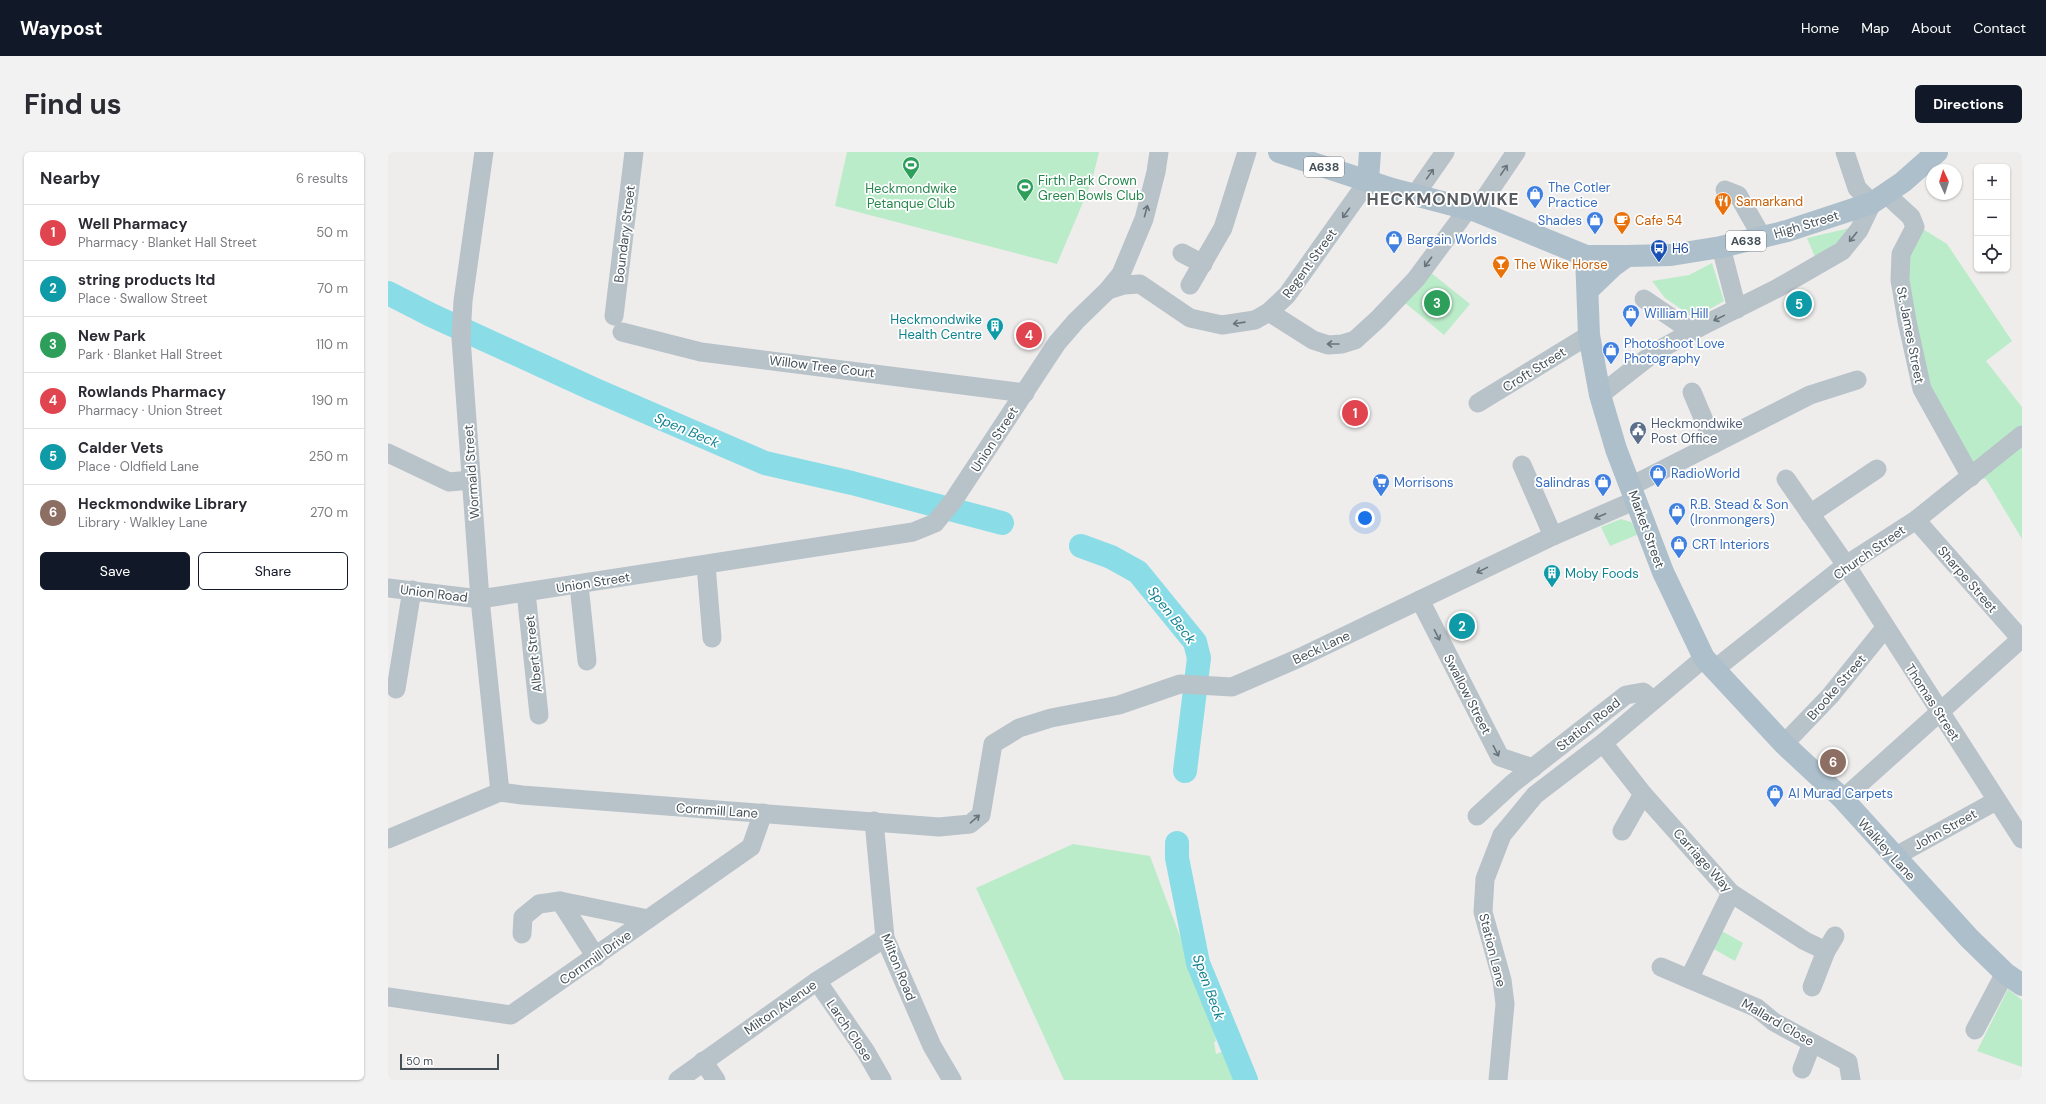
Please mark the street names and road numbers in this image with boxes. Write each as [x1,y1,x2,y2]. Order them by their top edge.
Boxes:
road number: A638 [1304,157,1344,177]
street label: Boundary Street [610,184,639,284]
street label: High Street [1772,207,1841,242]
street label: Regent Street [1278,225,1340,301]
road number: A638 [1726,231,1766,251]
street label: St. James Street [1893,285,1928,385]
street label: Croft Street [1499,343,1569,396]
street label: Willow Tree Court [768,352,876,381]
street label: Union Street [967,403,1022,475]
street label: Wormald Street [460,424,483,520]
street label: Market Street [1625,488,1668,570]
street label: Church Street [1830,521,1909,583]
street label: Sharpe Street [1934,543,2001,616]
street label: Union Street [555,568,631,597]
street label: Union Road [399,581,469,606]
street label: Albert Street [521,615,546,693]
street label: Beck Lane [1290,627,1353,668]
street label: Swallow Street [1440,651,1495,737]
street label: Brooke Street [1803,651,1870,724]
street label: Thomas Street [1901,661,1964,744]
street label: Station Road [1553,694,1624,755]
street label: Cornmill Lane [675,799,758,822]
street label: John Street [1911,805,1980,854]
street label: Walkley Lane [1854,815,1919,884]
street label: Carriage Way [1670,825,1736,896]
street label: Station Lane [1475,912,1510,989]
street label: Cornmill Drive [556,926,635,988]
street label: Milton Road [877,931,920,1003]
street label: Milton Avenue [741,976,820,1039]
street label: Mallard Close [1738,995,1817,1050]
street label: Larch Close [823,996,876,1064]

